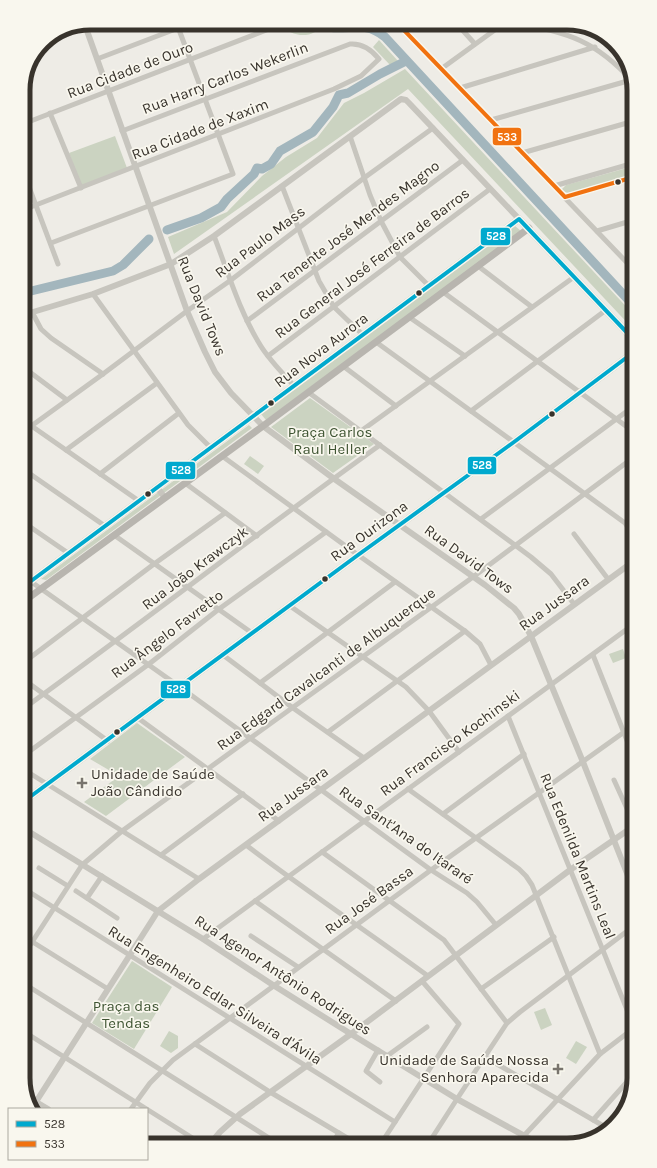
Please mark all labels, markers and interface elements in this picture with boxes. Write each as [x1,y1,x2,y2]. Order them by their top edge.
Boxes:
street label: Rua Cidade de Ouro [64,38,196,102]
street label: Rua Harry Carlos Wekerlin [139,38,311,118]
street label: Rua Cidade de Xaxim [129,95,271,163]
line badge: 533 [492,127,522,146]
text: 533 [497,131,517,144]
street label: Rua Tenente José Mendes Magno [253,156,443,306]
unlabelled marker [613,177,623,187]
street label: Rua General José Ferreira de Barros [271,184,473,342]
street label: Rua Paulo Mass [211,202,309,282]
line badge: 528 [480,227,511,246]
text: 528 [486,230,506,243]
street label: Rua David Tows [174,253,230,359]
unlabelled marker [414,288,424,298]
street label: Rua Nova Aurora [270,309,372,391]
unlabelled marker [266,398,276,408]
unlabelled marker [547,409,557,419]
park label: Praça Carlos Raul Heller [288,423,372,458]
line badge: 528 [467,456,497,475]
text: 528 [472,459,492,472]
line badge: 528 [165,461,196,480]
text: 528 [171,464,191,477]
unlabelled marker [143,489,153,499]
street label: Rua Ourizona [327,497,411,565]
street label: Rua David Tows [421,521,517,597]
street label: Rua João Krawczyk [138,522,252,614]
street label: Rua Jussara [515,571,593,635]
unlabelled marker [320,574,330,584]
street label: Rua Edgard Cavalcanti de Albuquerque [213,584,439,754]
street label: Rua Ângelo Favretto [107,586,227,682]
line badge: 528 [160,680,191,699]
text: 528 [166,683,186,696]
street label: Rua Francisco Kochinski [376,686,524,800]
unlabelled marker [112,727,122,737]
street label: Rua Jussara [254,762,332,826]
place label: Unidade de Saúde João Cândido [91,765,215,800]
street label: Rua Edenilda Martins Leal [536,770,620,942]
marker: Unidade de Saúde João Cândido [76,777,88,789]
street label: Rua Sant'Ana do Itararé [336,782,476,888]
street label: Rua José Bassa [321,862,417,938]
street label: Rua Agenor Antônio Rodrigues [191,911,375,1039]
street label: Rua Engenheiro Edlar Silveira d'Ávila [105,922,325,1068]
park label: Praça das Tendas [93,997,159,1032]
place label: Unidade de Saúde Nossa Senhora Aparecida [379,1051,549,1086]
marker: Unidade de Saúde Nossa Senhora Aparecida [552,1063,564,1075]
legend [8,1108,148,1160]
text: 528 [44,1117,65,1131]
text: 533 [44,1137,65,1151]

